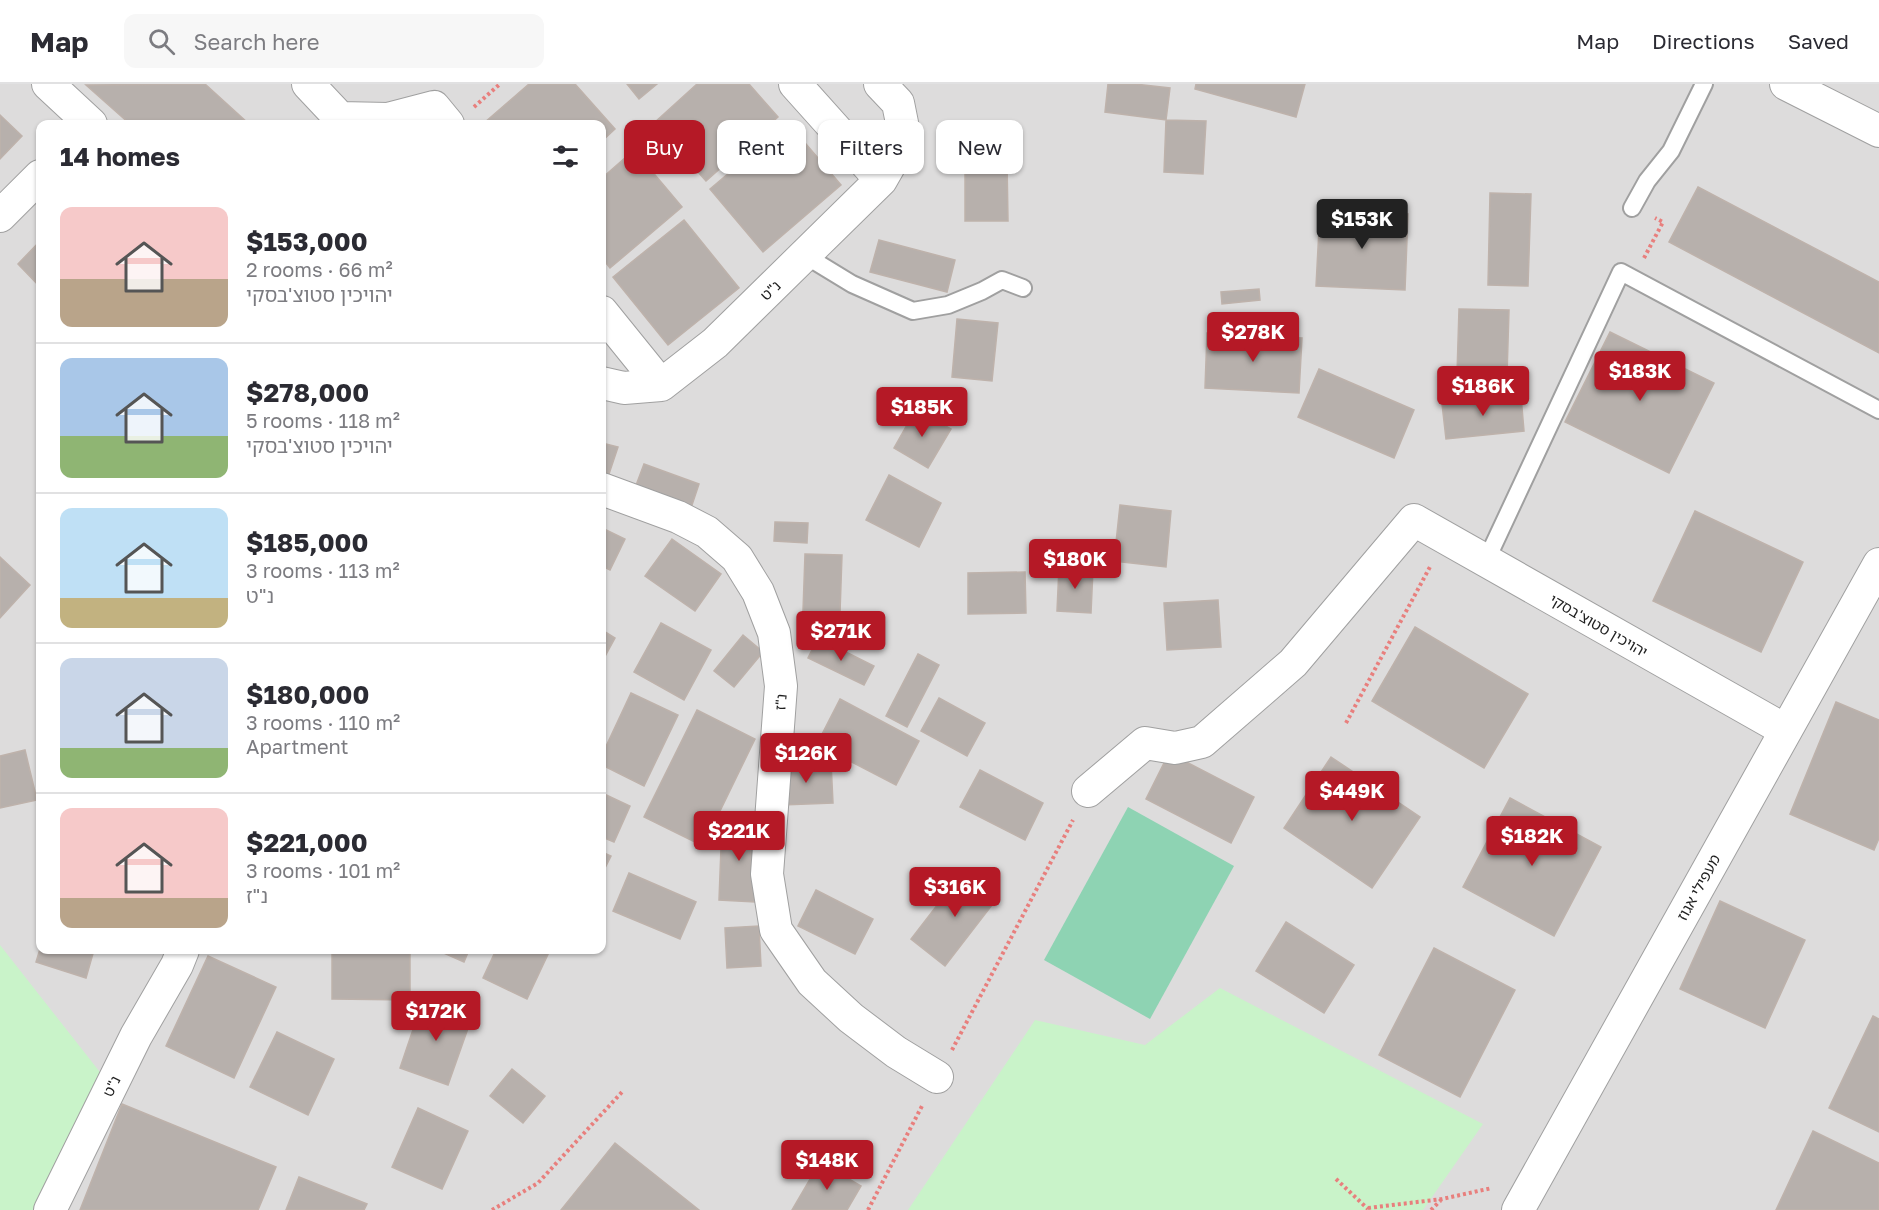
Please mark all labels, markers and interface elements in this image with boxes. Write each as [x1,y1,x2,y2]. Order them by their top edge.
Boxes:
search box [124,14,544,68]
text: Map [30,25,88,58]
icon: search [145,25,178,58]
text: Search here [193,28,319,55]
text: Map [1576,28,1619,54]
text: Directions [1652,28,1755,54]
text: Saved [1788,28,1849,54]
chip: Buy [624,120,705,174]
chip: Rent [717,120,806,174]
chip: Filters [818,120,924,174]
chip: New [936,120,1023,174]
icon: filters [549,140,582,173]
text: 14 homes [60,141,180,172]
pin: $153K [1320,199,1404,250]
text: $153K [1331,206,1393,230]
text: $153,000 [246,226,368,257]
icon: home [108,231,180,303]
text: 2 rooms · 66 m² [246,257,393,281]
street label: נ"ט [756,276,784,304]
text: יהויכין סטוצ'בסקי [246,282,393,306]
pin: $278K [1211,312,1295,363]
text: $278K [1221,319,1285,343]
pin: $183K [1598,351,1682,402]
text: $183K [1608,358,1672,382]
pin: $186K [1441,366,1525,417]
text: $186K [1451,373,1515,397]
text: $278,000 [246,377,369,408]
icon: home [108,382,180,454]
pin: $185K [880,387,964,438]
text: $185K [890,394,954,418]
text: 5 rooms · 118 m² [246,408,400,432]
text: יהויכין סטוצ'בסקי [246,433,393,457]
text: $185,000 [246,527,368,558]
icon: home [108,532,180,604]
pin: $180K [1033,539,1117,590]
text: $180K [1043,546,1107,570]
text: 3 rooms · 113 m² [246,558,400,582]
text: נ"ט [246,583,274,607]
street label: יהויכין סטוצ'בסקי [1547,590,1651,660]
pin: $271K [799,611,883,662]
text: $271K [810,618,872,642]
text: $180,000 [246,679,369,710]
icon: home [108,682,180,754]
street label: נ"ז [770,693,790,711]
text: 3 rooms · 110 m² [246,710,400,734]
pin: $126K [764,733,848,784]
text: Apartment [246,734,349,758]
text: $126K [774,740,838,764]
pin: $449K [1310,771,1394,822]
text: $449K [1319,778,1385,802]
pin: $221K [697,811,781,862]
pin: $182K [1490,816,1574,867]
text: $221K [708,818,770,842]
text: $182K [1500,823,1564,847]
text: $221,000 [246,827,368,858]
icon: home [108,832,180,904]
street label: מעפילי אגוז [1672,851,1724,923]
text: 3 rooms · 101 m² [246,858,400,882]
pin: $316K [913,867,997,918]
text: $316K [923,874,987,898]
text: נ"ז [246,883,268,907]
pin: $172K [394,991,478,1042]
text: $172K [405,998,467,1022]
street label: נ"ט [98,1073,124,1099]
pin: $148K [785,1140,869,1191]
text: $148K [795,1147,859,1171]

